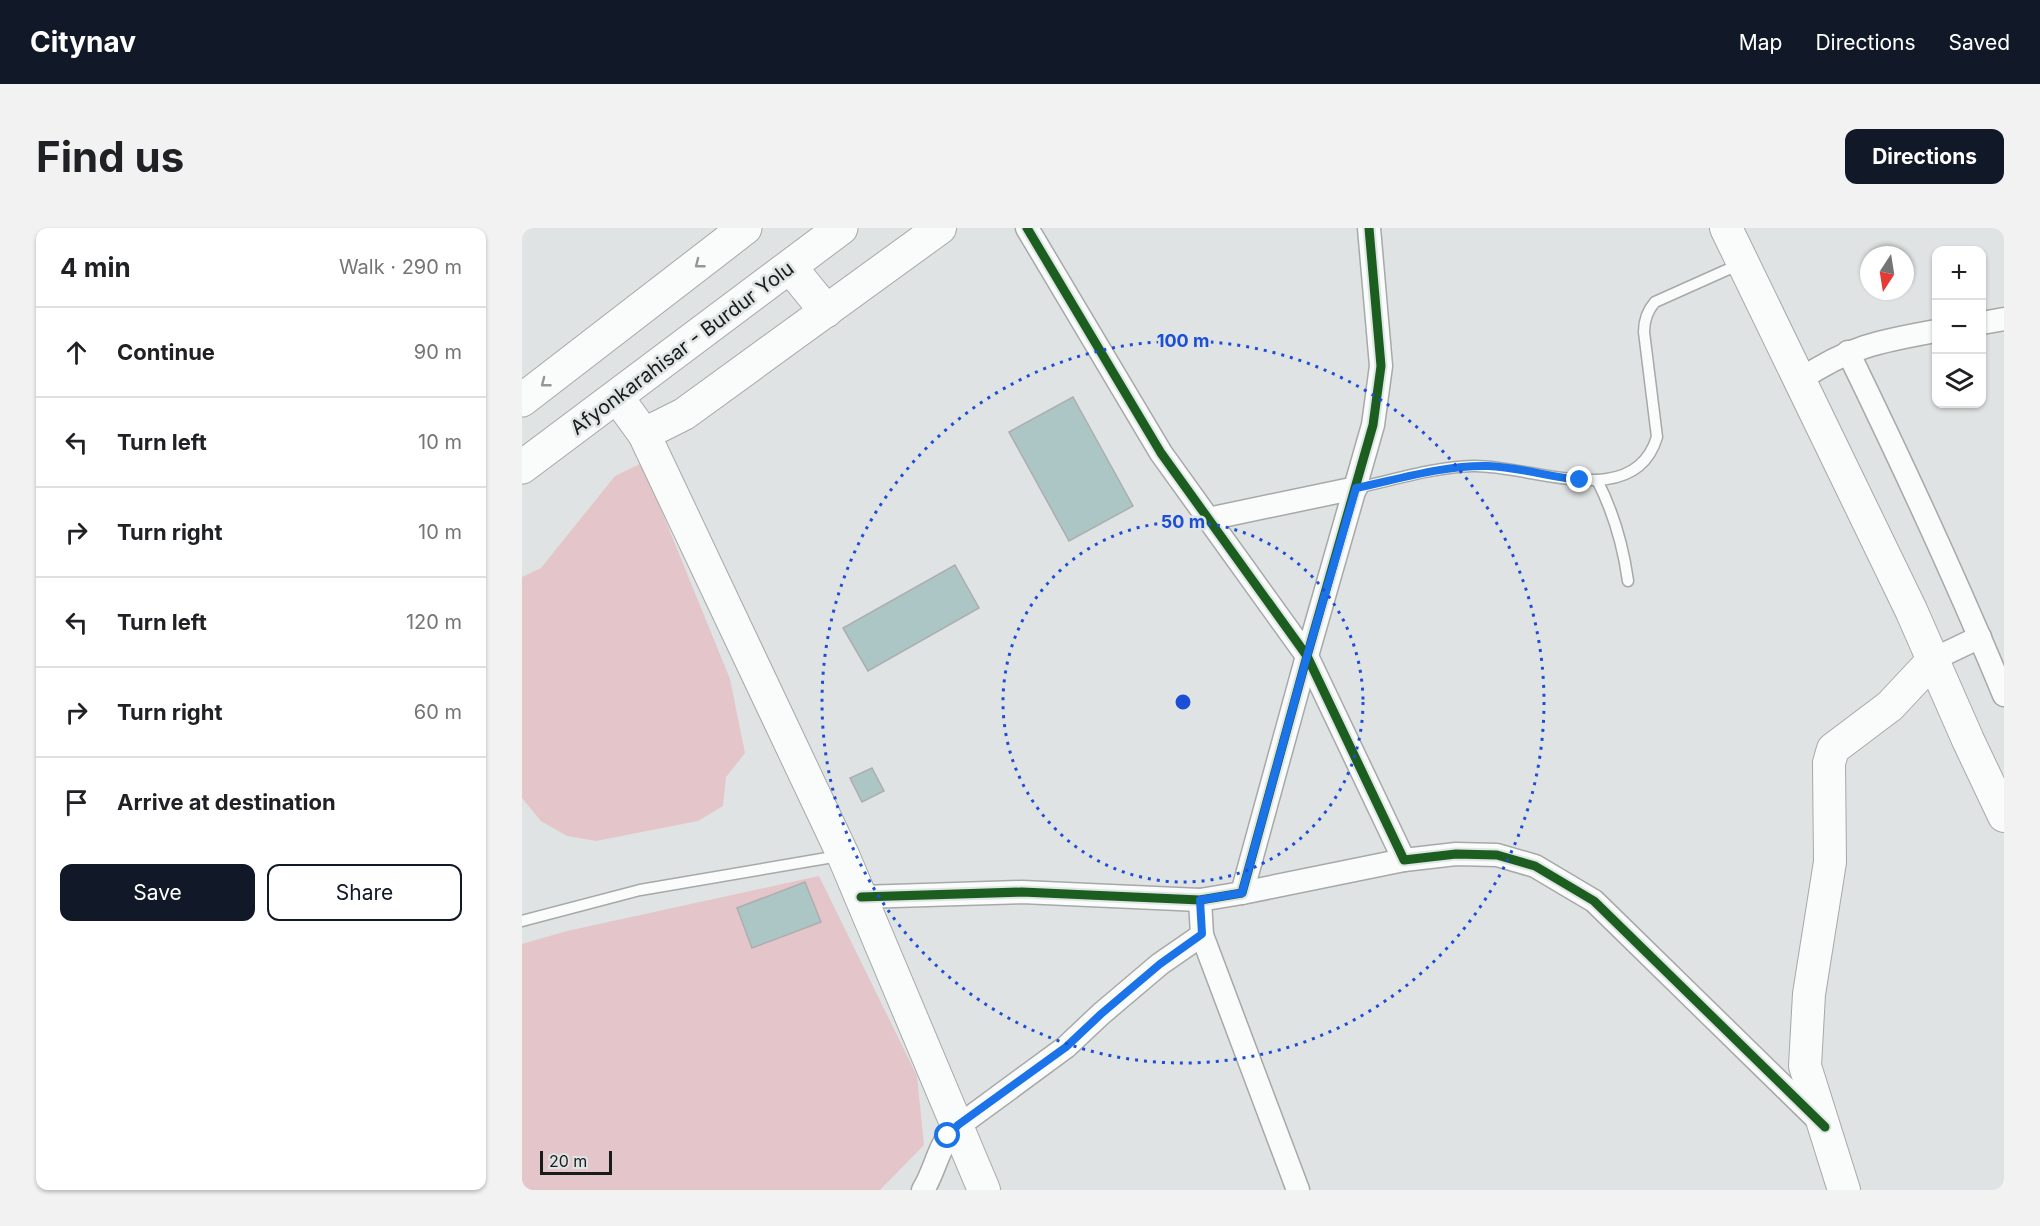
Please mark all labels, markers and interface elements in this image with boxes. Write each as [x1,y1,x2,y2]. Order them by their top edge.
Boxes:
text: Citynav [30,25,136,59]
text: Map [1739,30,1782,55]
text: Directions [1815,30,1916,55]
text: Saved [1949,30,2010,55]
button: Directions [1845,129,2004,184]
text: Find us [36,131,184,182]
north arrow [1860,246,1914,300]
map controls [1932,246,1986,408]
button: + [1932,246,1986,300]
text: 4 min [60,252,131,283]
text: Walk · 290 m [339,255,462,279]
street label: Afyonkarahisar - Burdur Yolu [566,256,798,440]
one-way arrow [695,256,706,267]
button: − [1932,300,1986,354]
text: 100 m [1157,330,1209,351]
icon: ahead [60,336,93,369]
text: Continue [117,339,215,365]
text: 90 m [414,340,462,364]
button: layers [1932,354,1986,408]
one-way arrow [540,375,551,386]
icon: left [60,426,93,459]
text: Turn left [117,429,207,455]
text: 10 m [418,430,462,454]
route end [1566,466,1592,492]
text: 50 m [1161,511,1205,532]
icon: right [60,516,93,549]
text: Turn right [117,519,223,545]
text: 10 m [418,520,462,544]
icon: left [60,606,93,639]
text: Turn left [117,609,207,635]
text: 120 m [406,610,462,634]
centre of rings [1173,692,1193,712]
icon: right [60,696,93,729]
text: Turn right [117,699,223,725]
text: 60 m [414,700,462,724]
icon: arrive [60,786,93,819]
text: Arrive at destination [117,789,336,815]
button: Save [60,864,255,921]
button: Share [267,864,462,921]
route start [934,1122,960,1148]
scale bar [540,1148,612,1176]
text: 20 m [549,1151,587,1171]

